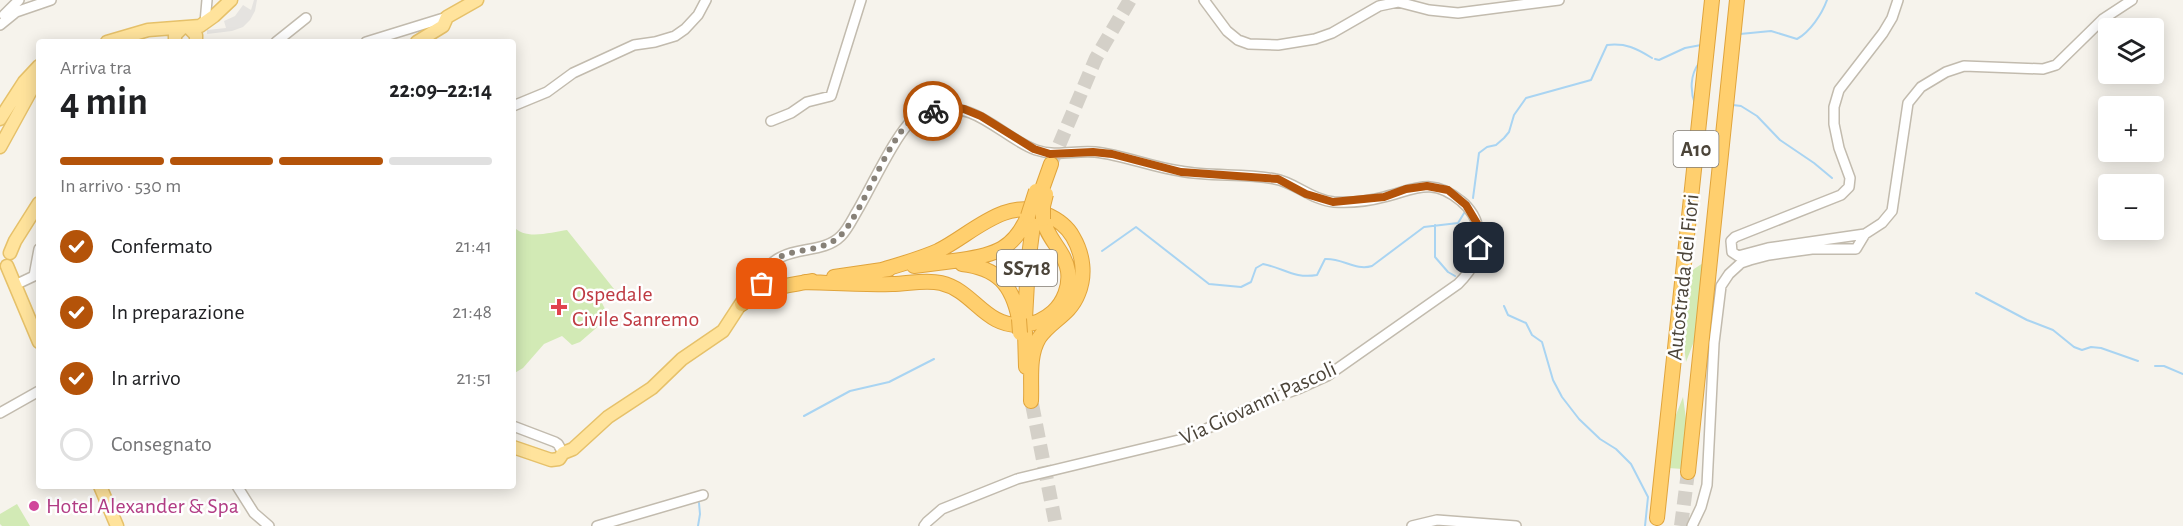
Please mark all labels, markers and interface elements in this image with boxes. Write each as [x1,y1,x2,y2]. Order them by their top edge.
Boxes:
map controls [2098,18,2164,240]
button: layers [2098,18,2164,84]
text: Arriva tra [60,58,132,78]
text: 22:09–22:14 [389,79,492,101]
courier [903,81,963,141]
text: 4 min [60,83,148,122]
icon: bike [917,95,950,128]
button: + [2098,96,2164,162]
road number: A10 [1674,131,1718,167]
button: − [2098,174,2164,240]
text: In arrivo · 530 m [60,176,181,196]
street label: Autostrada dei Fiori [1663,193,1703,361]
pin [1453,222,1504,273]
icon: check [60,230,93,263]
icon: home [1462,231,1495,264]
text: Confermato [111,235,213,257]
text: 21:41 [455,236,492,256]
road number: SS718 [997,250,1057,286]
pin [736,258,787,309]
icon: bag [745,267,778,300]
place label: Ospedale Civile Sanremo [572,283,699,330]
icon: check [60,296,93,329]
marker: Ospedale Civile Sanremo [550,298,568,316]
text: In preparazione [111,301,245,323]
text: 21:48 [452,302,492,322]
street label: Via Giovanni Pascoli [1176,357,1340,449]
icon: check [60,362,93,395]
text: In arrivo [111,367,181,389]
text: 21:51 [456,368,492,388]
text: Consegnato [111,433,212,455]
place label: Hotel Alexander & Spa [46,495,239,517]
marker: Hotel Alexander & Spa [27,499,41,513]

